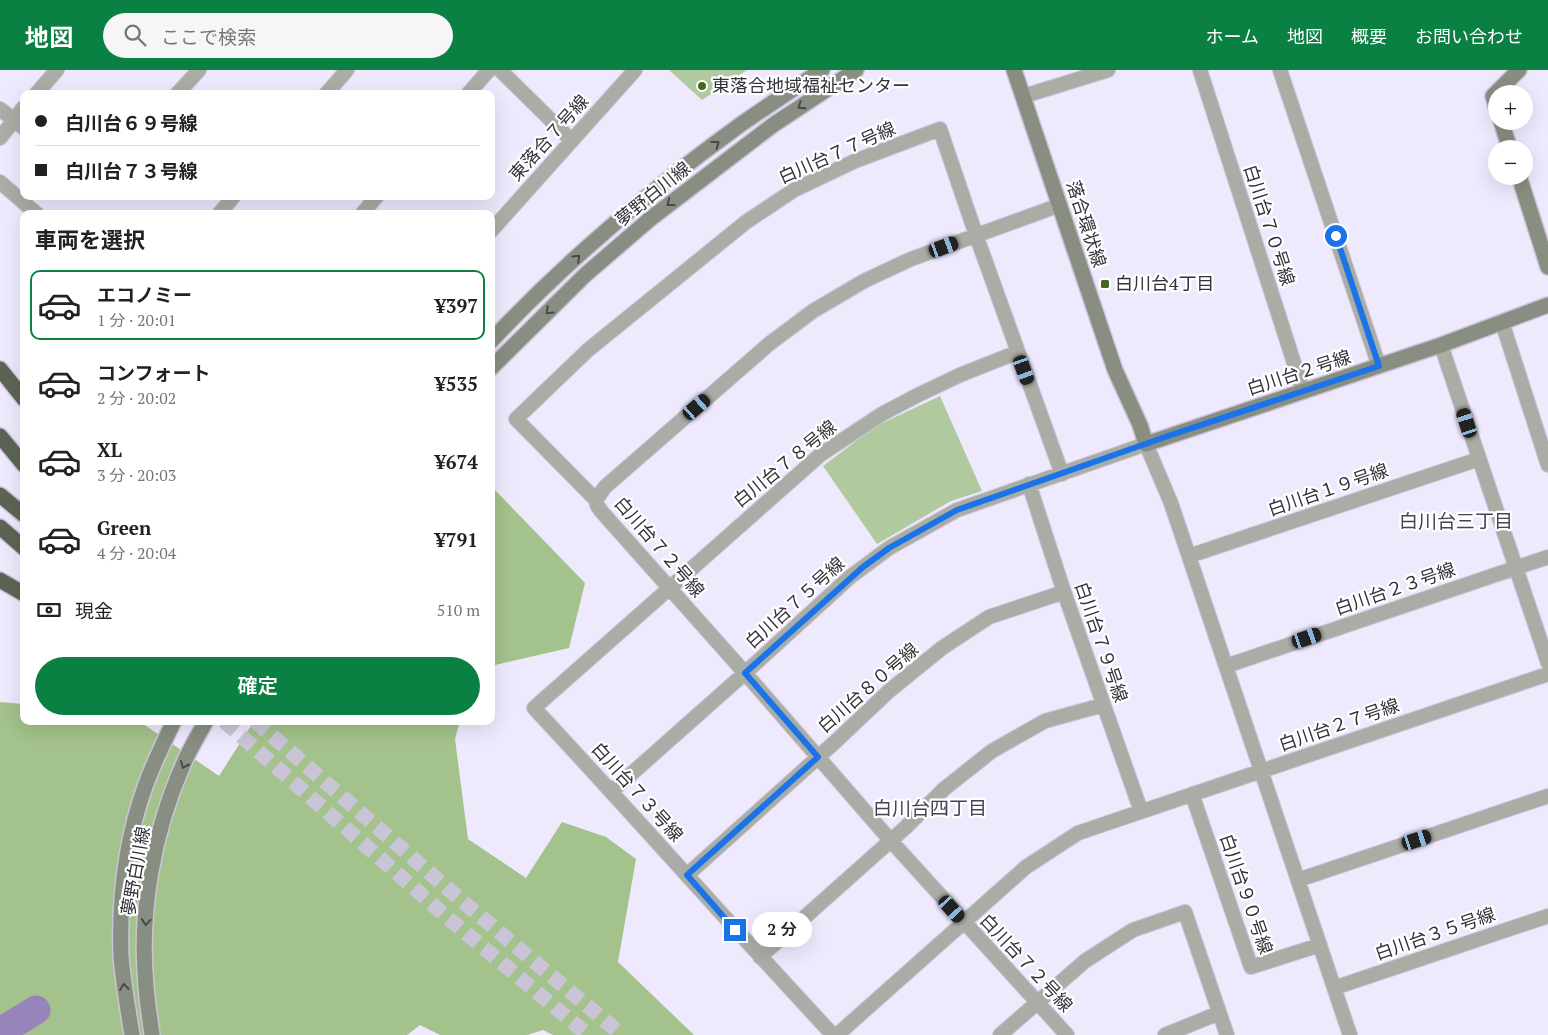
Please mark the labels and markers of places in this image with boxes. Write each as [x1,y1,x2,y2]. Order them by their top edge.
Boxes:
place label: 東落合地域福祉センター [712,73,910,97]
marker: 東落合地域福祉センター [696,80,708,92]
place label: 白川台4丁目 [1115,271,1215,295]
marker: 白川台4丁目 [1099,278,1111,290]

